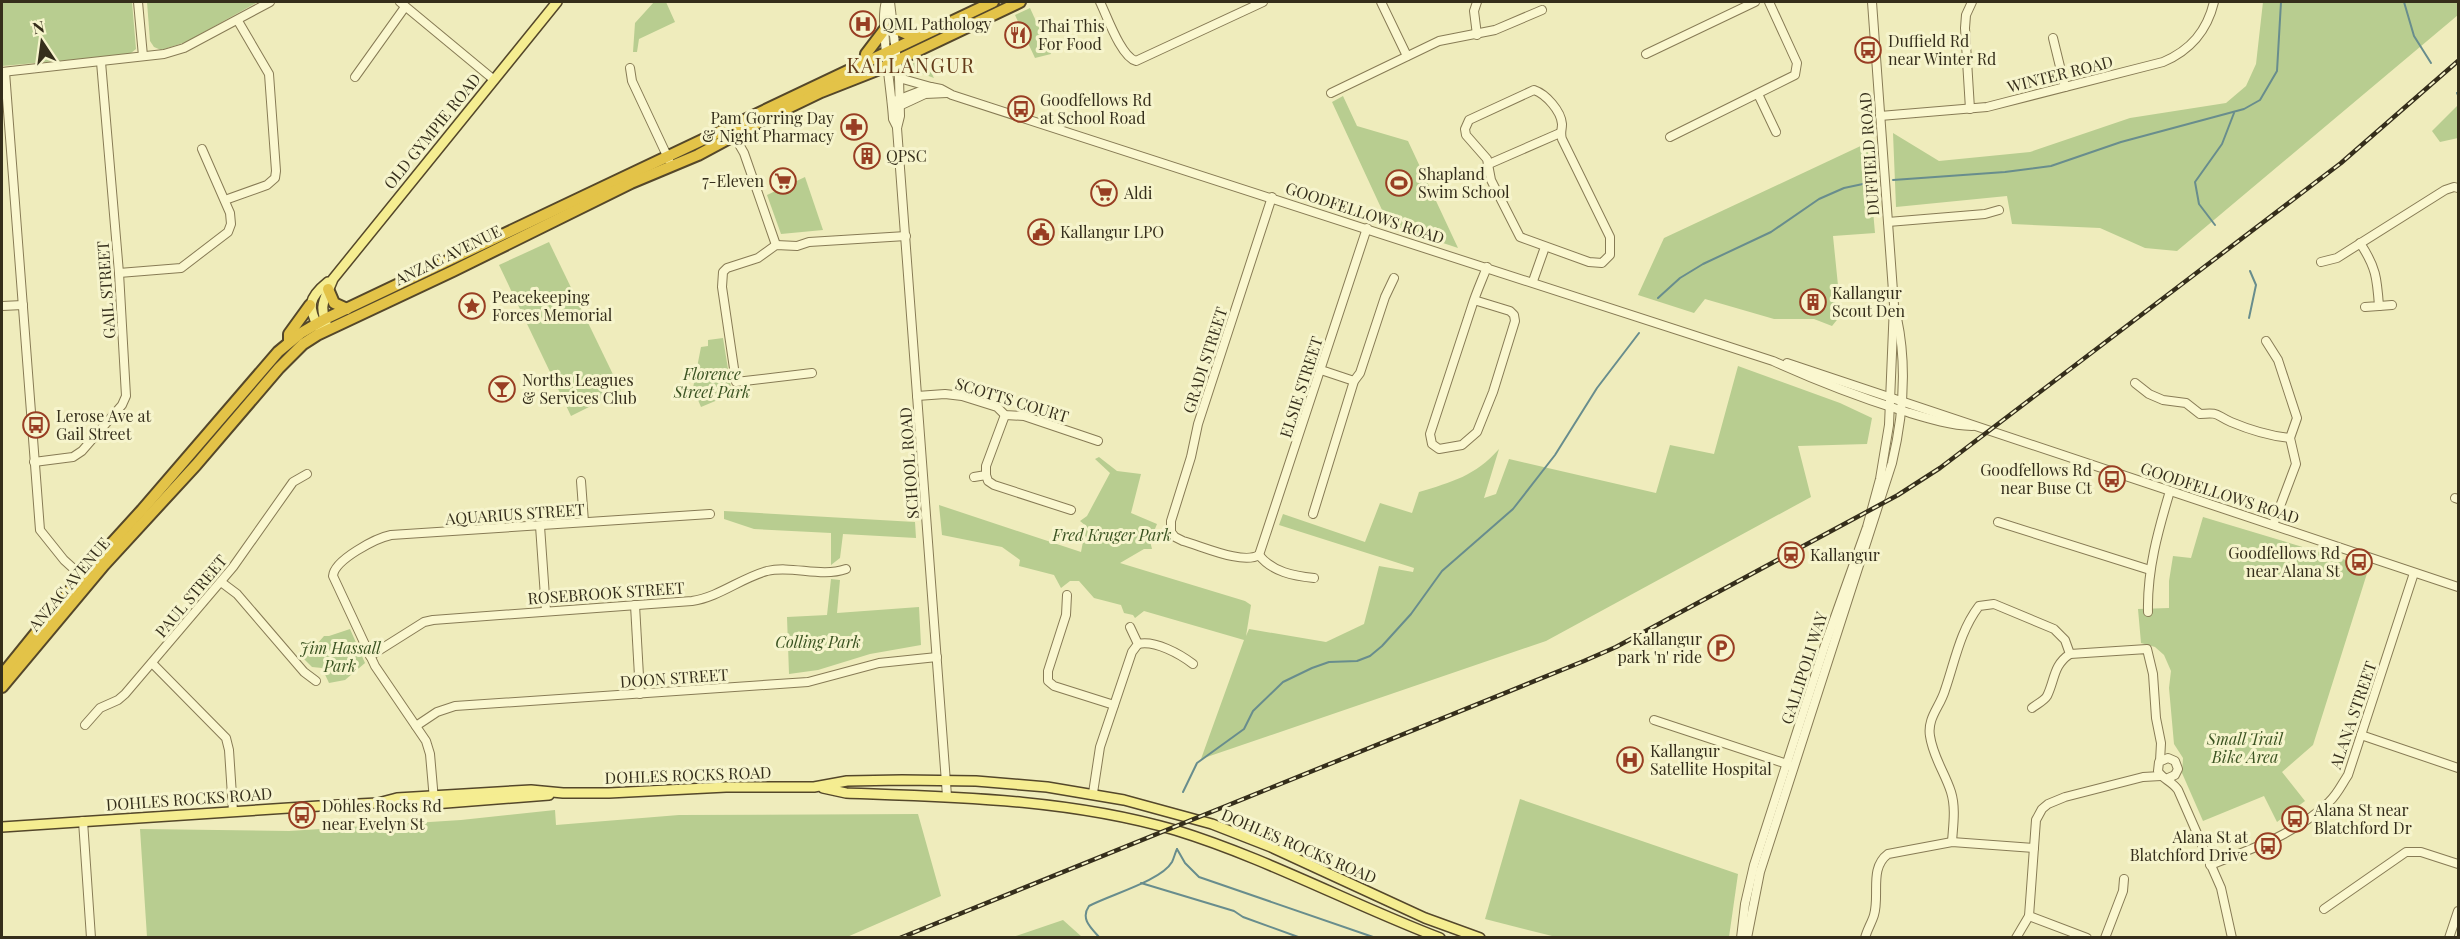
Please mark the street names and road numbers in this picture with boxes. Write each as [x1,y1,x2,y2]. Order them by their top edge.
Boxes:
street label: WINTER ROAD [2004,50,2115,97]
street label: OLD GYMPIE ROAD [378,68,485,193]
street label: DUFFIELD ROAD [1854,91,1883,217]
street label: GOODFELLOWS ROAD [1283,177,1447,248]
street label: ANZAC AVENUE [390,220,505,290]
street label: GAIL STREET [92,240,119,340]
street label: GRADI STREET [1177,304,1232,416]
street label: ELSIE STREET [1274,333,1327,440]
street label: SCOTTS COURT [953,372,1072,427]
street label: SCHOOL ROAD [894,406,923,520]
street label: GOODFELLOWS ROAD [2138,457,2302,528]
street label: AQUARIUS STREET [444,498,585,529]
street label: ANZAC AVENUE [23,533,114,636]
street label: PAUL STREET [150,550,231,641]
street label: ROSEBROOK STREET [527,577,685,608]
street label: GALLIPOLI WAY [1775,608,1832,727]
street label: ALANA STREET [2324,658,2381,772]
street label: DOON STREET [619,663,729,692]
street label: DOHLES ROCKS ROAD [604,761,772,788]
street label: DOHLES ROCKS ROAD [105,782,273,815]
street label: DOHLES ROCKS ROAD [1218,803,1380,888]

